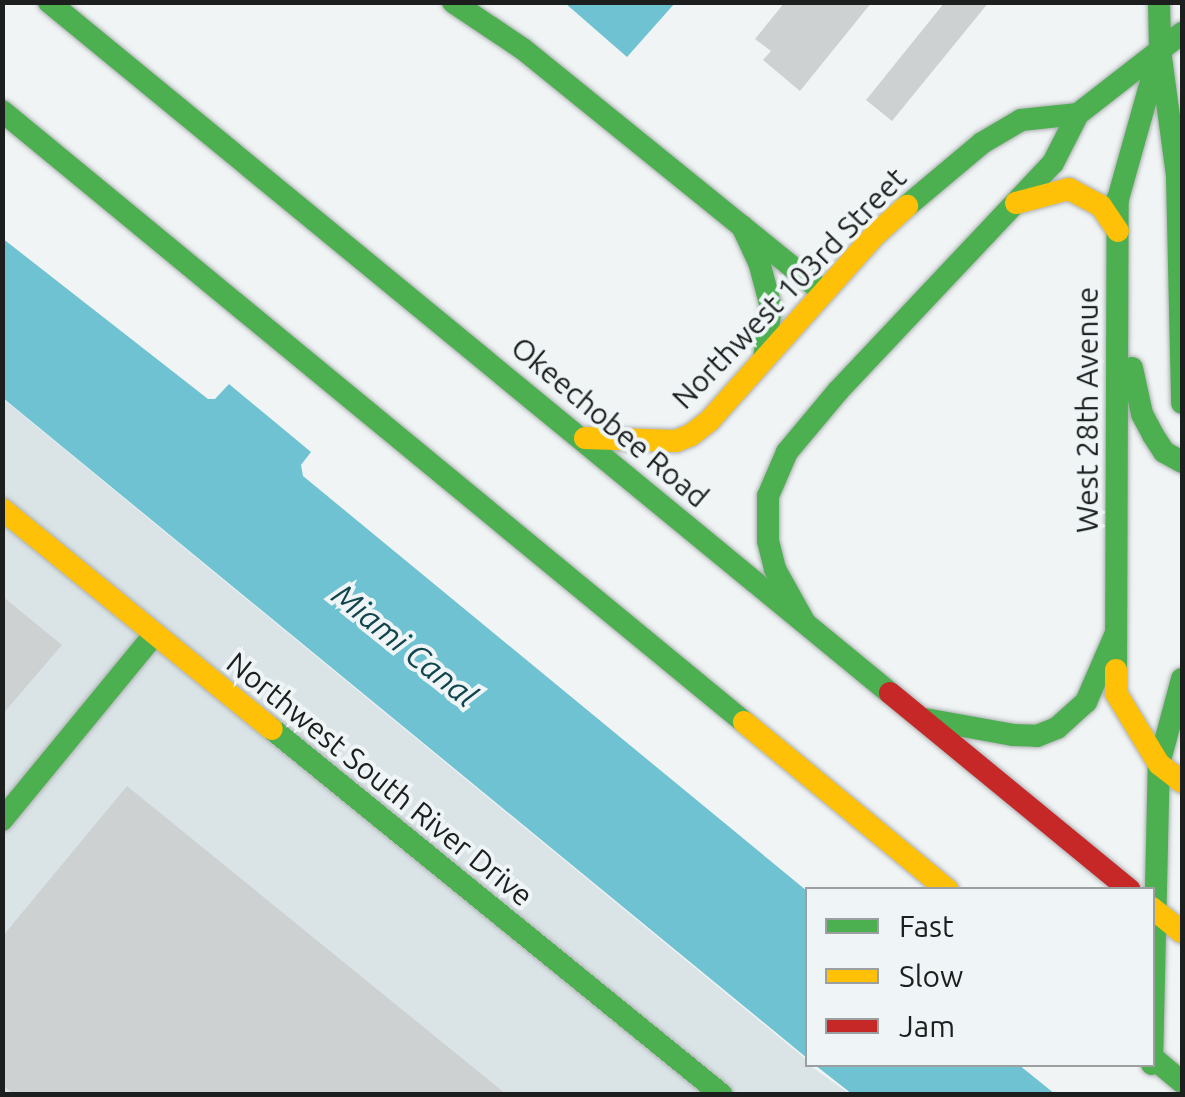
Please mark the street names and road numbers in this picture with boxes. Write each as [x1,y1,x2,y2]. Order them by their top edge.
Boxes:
street label: Northwest 103rd Street [665,160,913,416]
street label: West 28th Avenue [1069,287,1105,533]
street label: Okeechobee Road [504,329,716,515]
street label: Northwest South River Drive [220,644,540,914]

